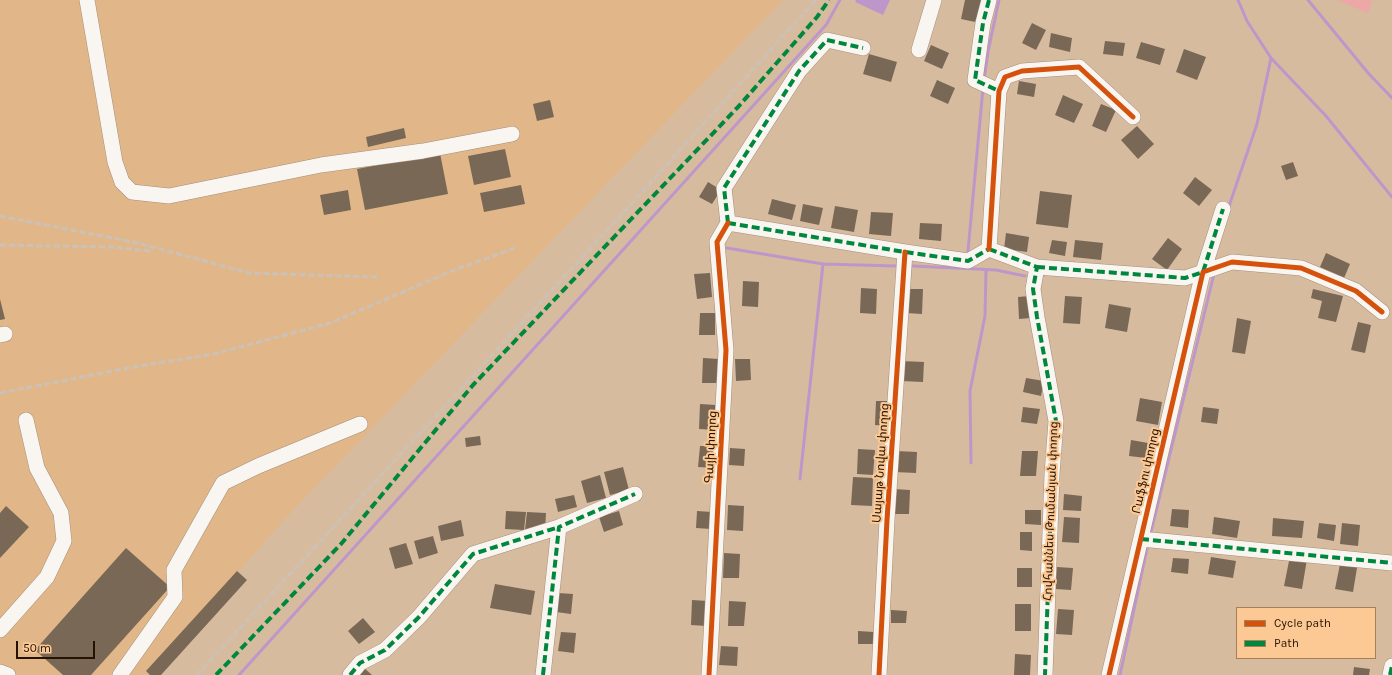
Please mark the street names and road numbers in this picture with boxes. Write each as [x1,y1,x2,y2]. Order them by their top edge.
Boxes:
street label: Սայաթ Նովա փողոց [870,403,892,523]
street label: Գայի փողոց [702,410,720,484]
street label: Հովհաննես Թումանյան փողոց [1041,421,1061,601]
street label: Րաֆֆու փողոց [1129,427,1163,515]

